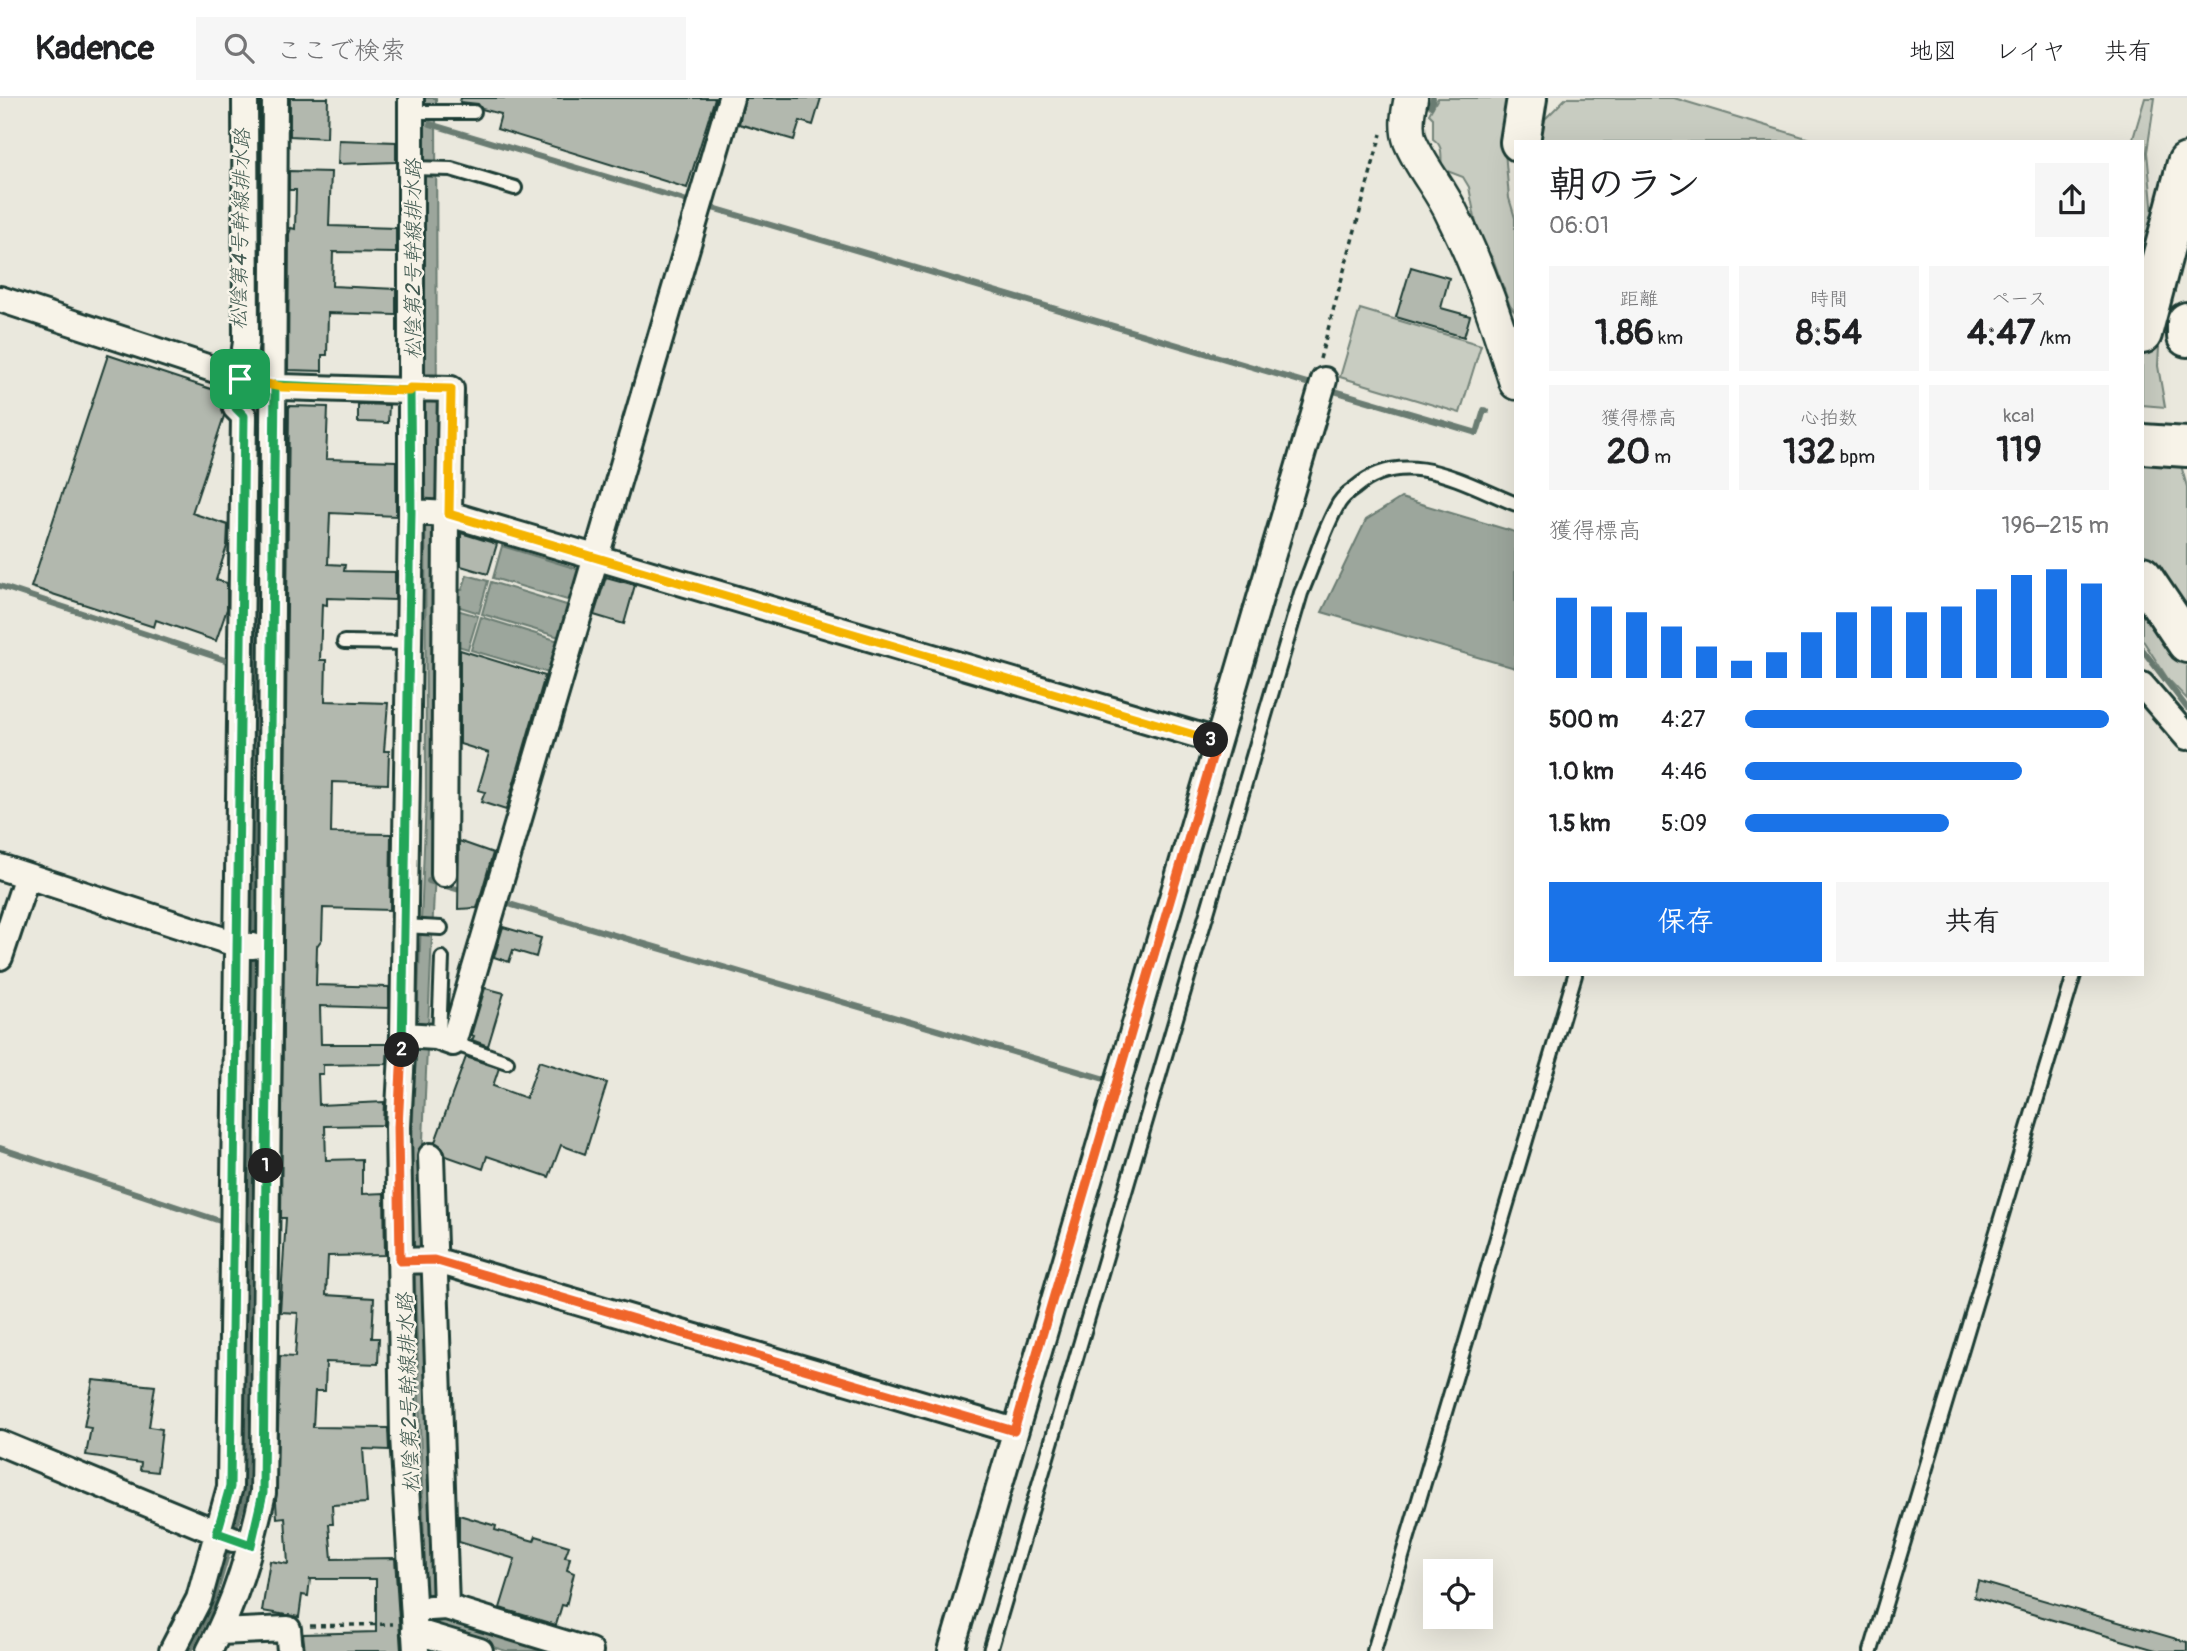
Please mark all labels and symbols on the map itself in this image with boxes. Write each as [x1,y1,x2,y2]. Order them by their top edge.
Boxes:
water label: 松陰第4号幹線排水路 [225,127,256,330]
water label: 松陰第2号幹線排水路 [400,158,427,359]
pin [210,349,270,409]
pin: 3 [1194,722,1228,758]
pin: 2 [384,1032,420,1068]
pin: 1 [248,1148,284,1184]
water label: 松陰第2号幹線排水路 [391,1291,425,1494]

